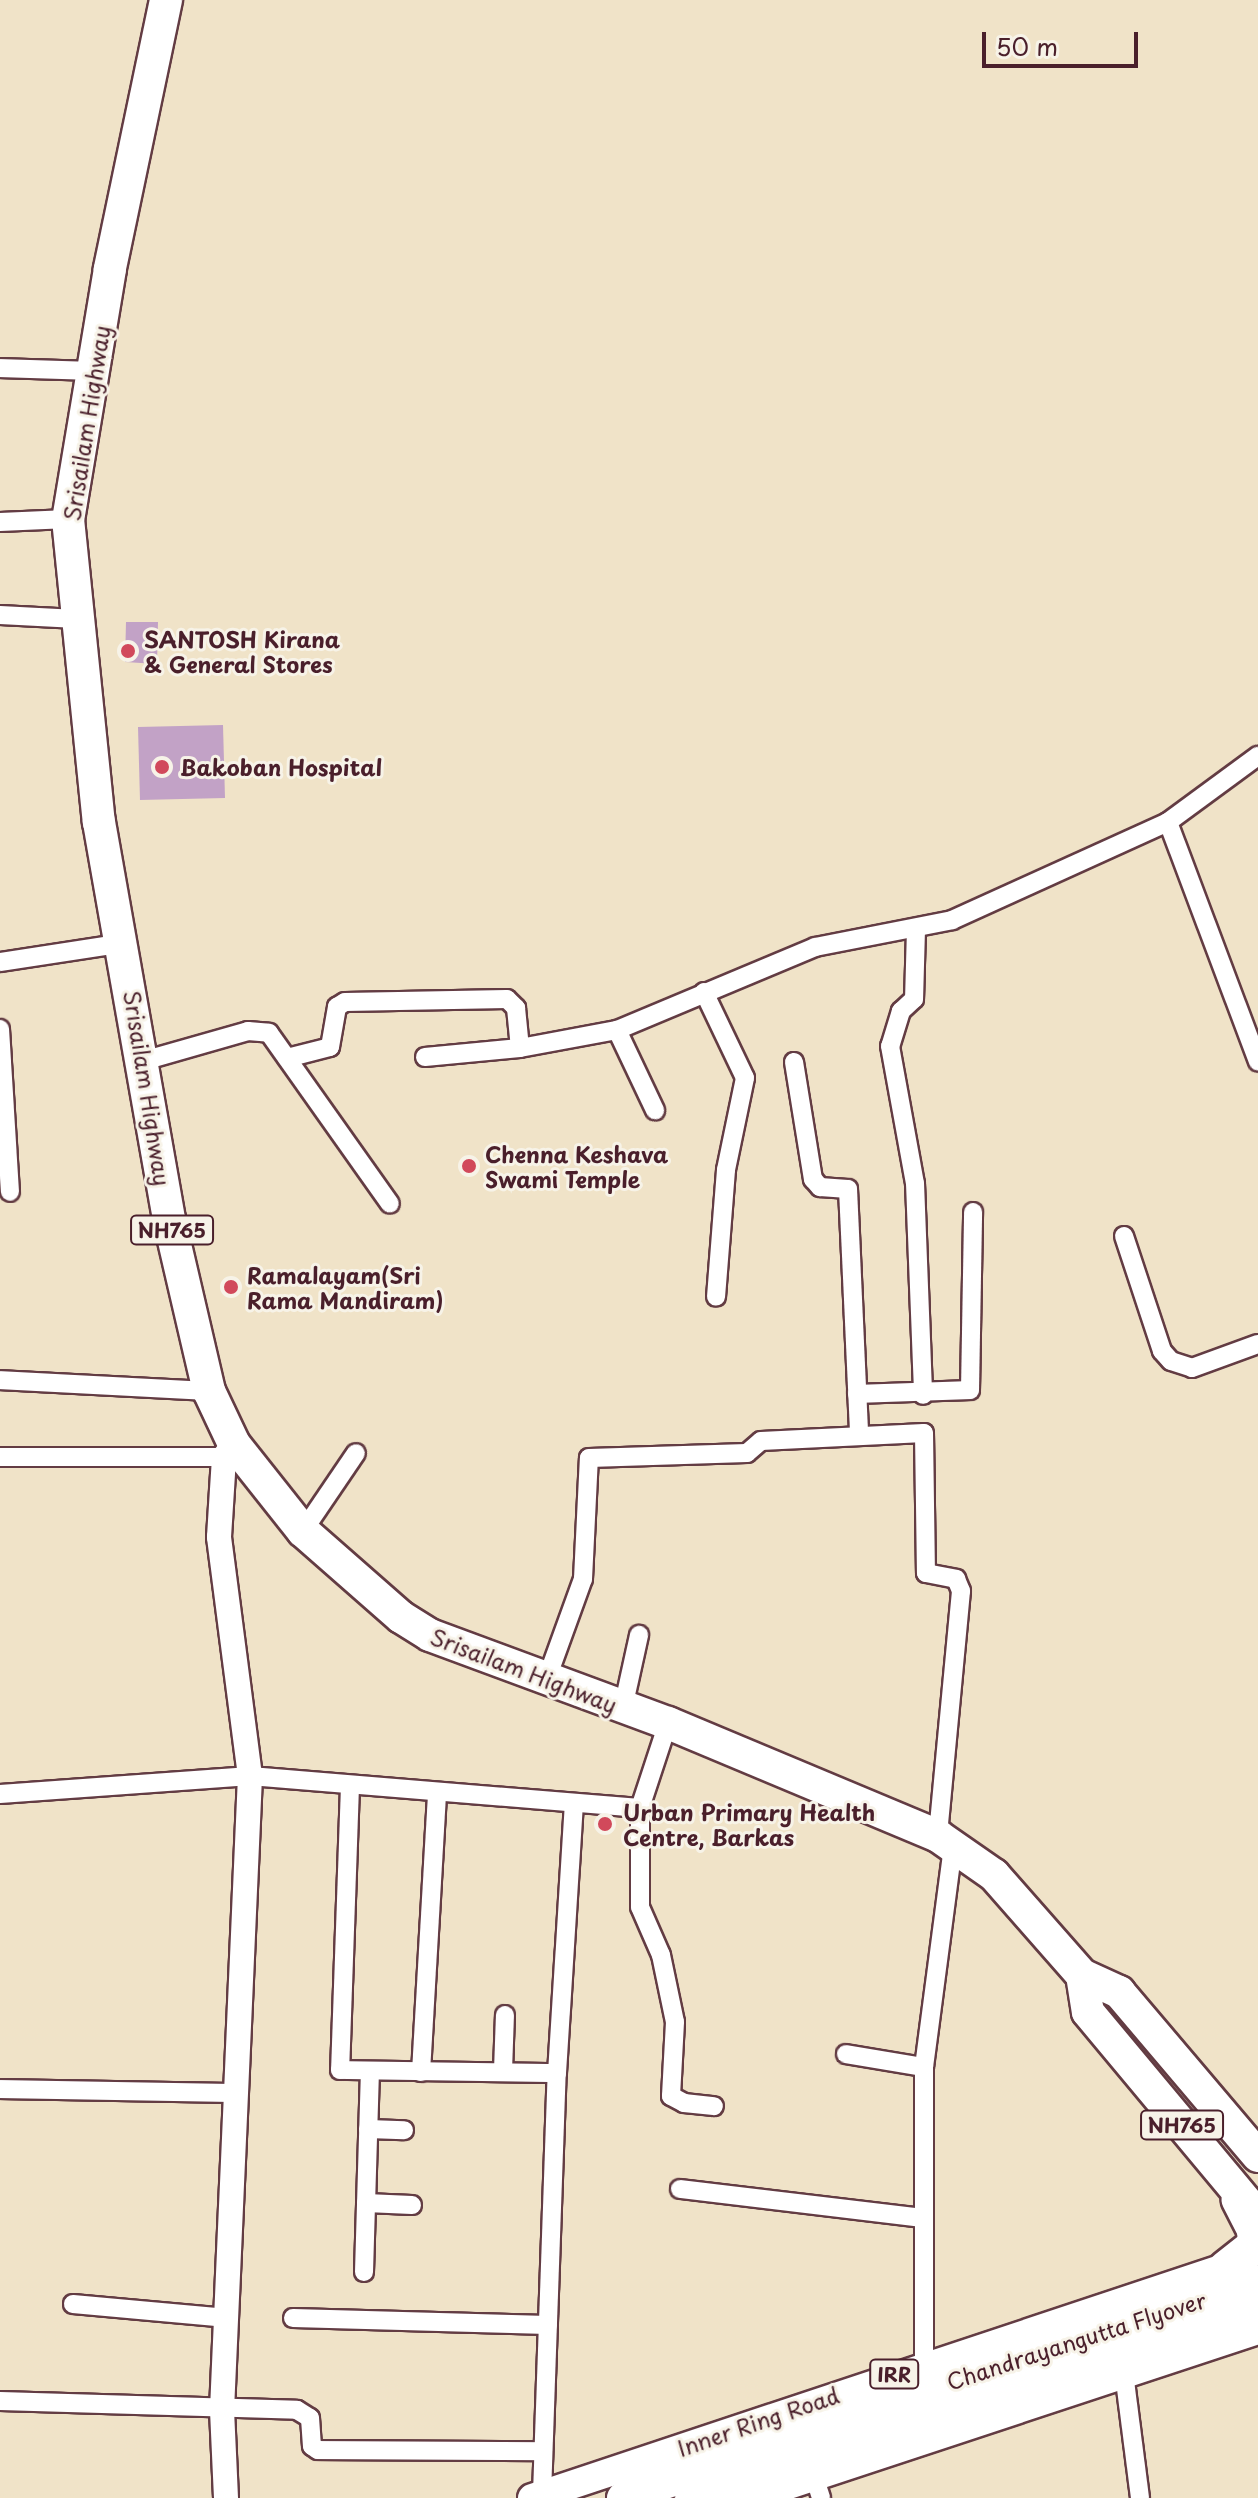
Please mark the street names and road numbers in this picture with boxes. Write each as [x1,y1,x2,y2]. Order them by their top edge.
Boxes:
street label: Srisailam Highway [57,323,115,523]
street label: Srisailam Highway [119,988,177,1188]
road number: NH765 [130,1214,214,1246]
street label: Srisailam Highway [427,1622,621,1718]
road number: NH765 [1140,2109,1224,2141]
street label: Chandrayangutta Flyover [942,2285,1210,2395]
road number: IRR [868,2358,920,2390]
street label: Inner Ring Road [673,2381,843,2461]

